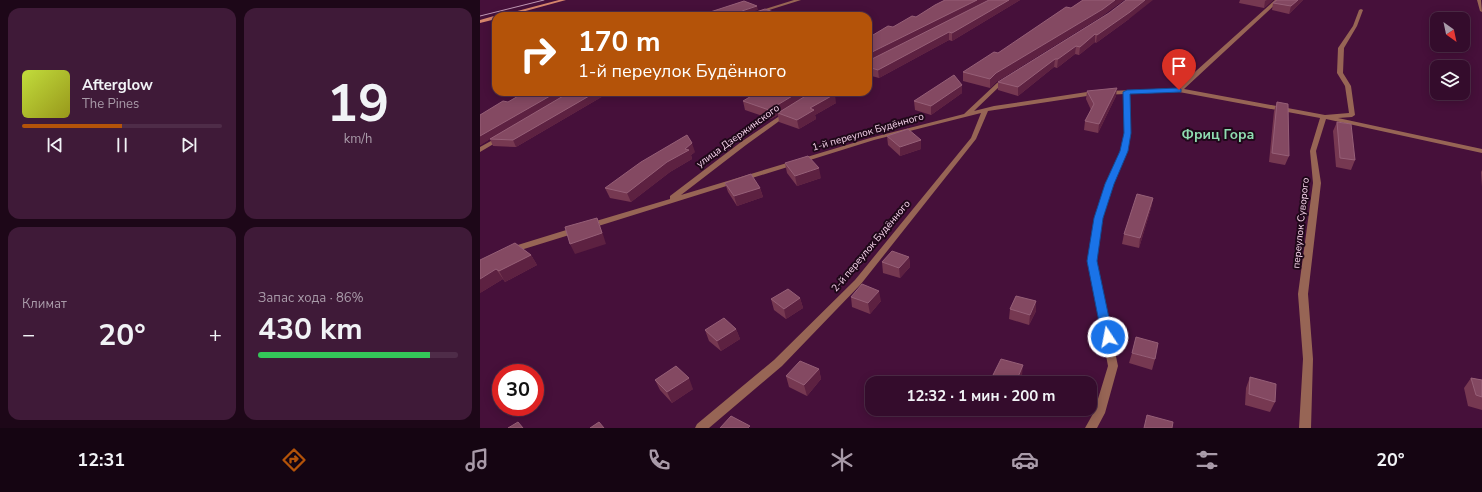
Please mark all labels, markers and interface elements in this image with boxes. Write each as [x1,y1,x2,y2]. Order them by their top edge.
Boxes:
north arrow [1430,12,1470,52]
map controls [1430,12,1470,100]
text: 170 m [578,23,661,61]
icon: right [512,28,564,80]
pin [1162,49,1196,90]
icon: arrive [1168,55,1190,77]
text: 1-й переулок Будённого [578,59,787,83]
button: layers [1430,60,1470,100]
text: 19 [327,68,389,139]
text: Afterglow [82,75,153,95]
text: The Pines [82,95,139,113]
street label: улица Дзержинского [694,101,783,171]
street label: 1-й переулок Будённого [810,109,926,155]
district label: Фриц Гора [1182,125,1254,144]
text: km/h [344,130,372,148]
icon: previous [44,134,66,156]
icon: pause [111,134,133,156]
icon: next [178,134,200,156]
street label: переулок Суворого [1289,177,1313,269]
street label: 2-й переулок Будённого [828,197,914,295]
text: Запас хода · 86% [258,289,364,307]
text: Климат [22,295,67,313]
text: 430 km [258,309,363,350]
text: 20° [98,315,146,356]
position arrow [1087,316,1129,358]
text: − [22,320,35,350]
text: + [209,320,222,350]
speed limit sign: 30 [492,364,544,416]
text: 12:32 · 1 мин · 200 m [906,386,1056,406]
icon: directions [280,446,308,474]
icon: music [463,446,491,474]
icon: phone [645,446,673,474]
icon: climate [828,446,856,474]
icon: car [1011,446,1039,474]
icon: filters [1193,446,1221,474]
text: 12:31 [77,448,125,472]
text: 20° [1376,448,1405,472]

